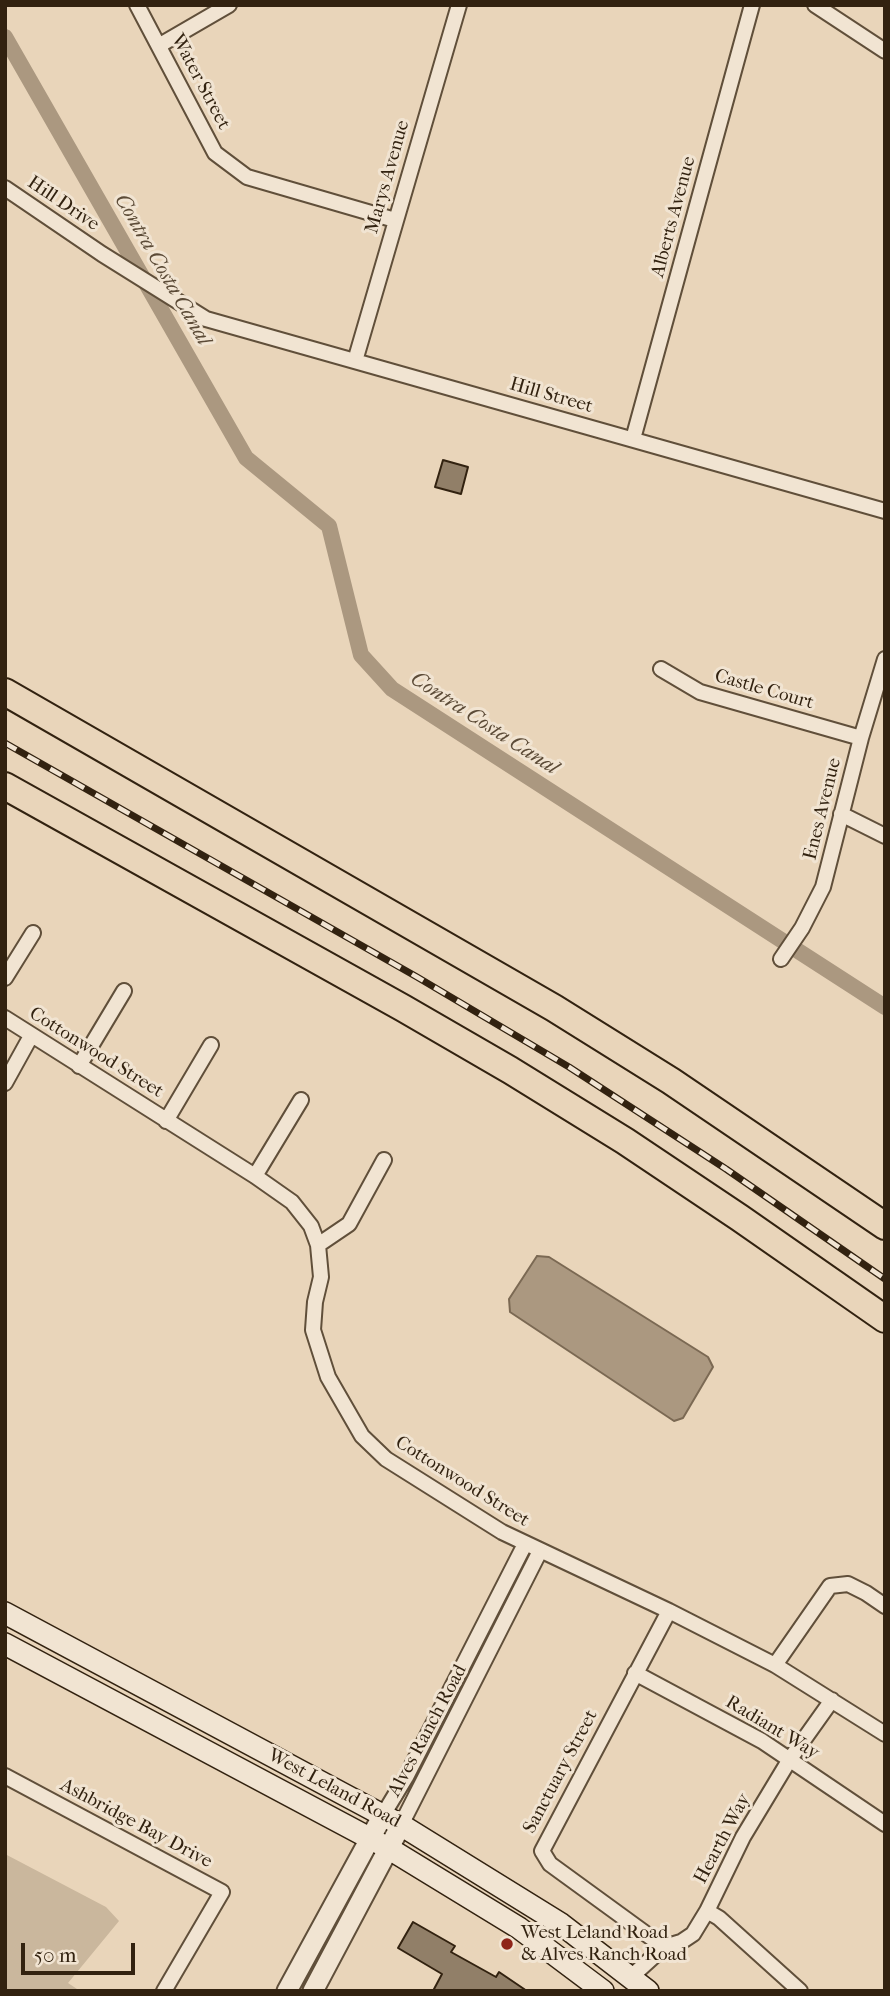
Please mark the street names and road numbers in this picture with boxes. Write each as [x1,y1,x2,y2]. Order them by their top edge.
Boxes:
street label: Water Street [165,30,235,134]
street label: Marys Avenue [361,118,415,236]
street label: Alberts Avenue [647,154,701,280]
street label: Hill Drive [23,172,103,236]
street label: Hill Street [507,373,595,419]
street label: Castle Court [712,665,816,715]
street label: Enes Avenue [799,756,847,862]
street label: Cottonwood Street [25,1003,167,1103]
street label: Cottonwood Street [391,1432,533,1532]
street label: Alves Ranch Road [384,1661,472,1801]
street label: Radiant Way [721,1691,823,1765]
street label: Sanctuary Street [519,1706,603,1838]
street label: West Leland Road [264,1744,404,1834]
street label: Ashbridge Bay Drive [56,1774,216,1874]
street label: Hearth Way [690,1790,756,1888]

